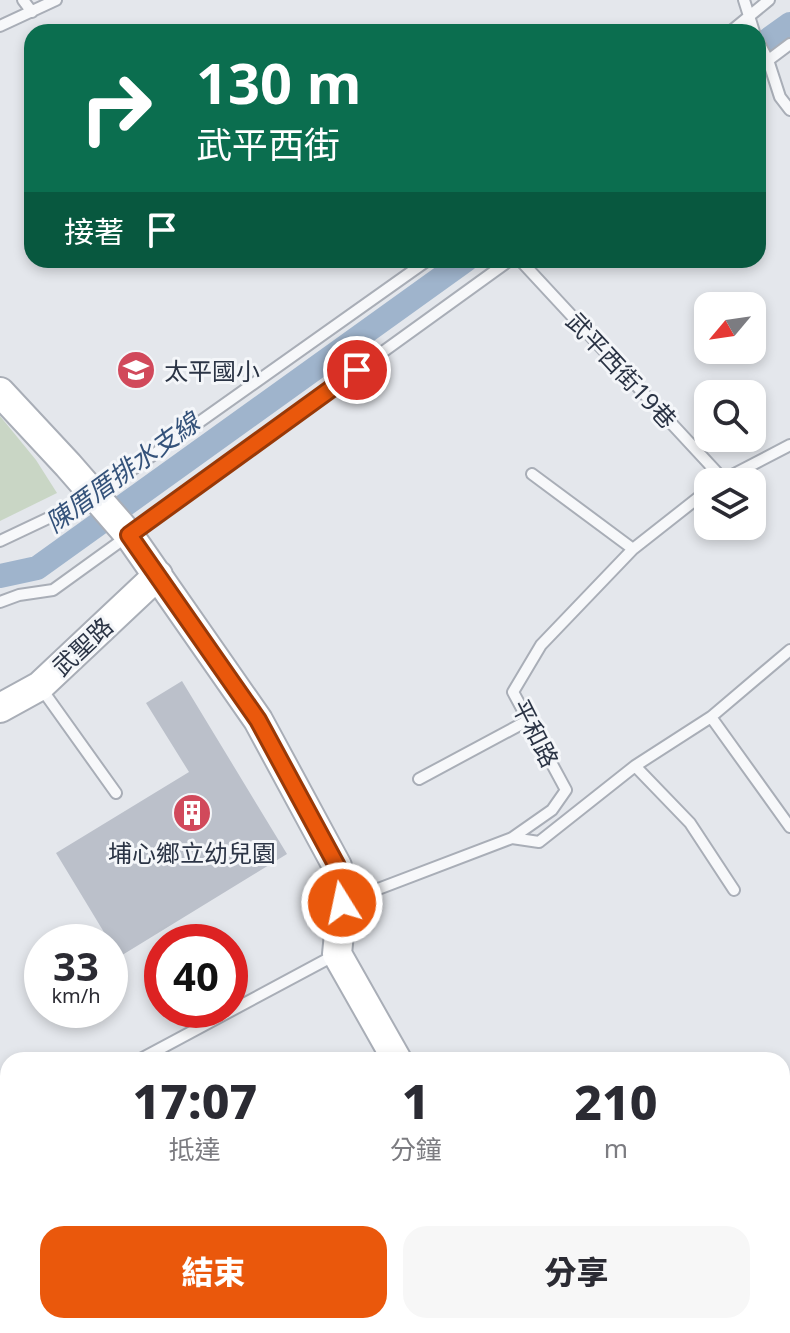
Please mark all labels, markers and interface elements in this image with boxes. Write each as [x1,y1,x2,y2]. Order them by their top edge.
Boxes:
text: 130 m [196,44,361,120]
icon: right [64,56,168,160]
text: 武平西街 [196,120,340,169]
icon: arrive [140,208,184,252]
text: 接著 [64,211,124,252]
north arrow [694,292,766,364]
map controls [694,292,766,540]
street label: 武平西街19巷 [560,305,684,435]
pin [323,336,391,404]
icon: arrive [335,348,379,392]
school or university icon: 太平國小 [115,349,157,391]
place label: 太平國小 [164,354,260,387]
button: search [694,380,766,452]
water label: 陳厝厝排水支線 [38,402,209,540]
button: layers [694,468,766,540]
street label: 武聖路 [44,609,120,683]
street label: 平和路 [505,693,567,773]
building icon: 埔心鄉立幼兒園 [171,792,213,834]
place label: 埔心鄉立幼兒園 [108,836,276,869]
position arrow [300,861,384,945]
speed limit sign: 40 [144,924,248,1028]
text: 33 [53,938,99,993]
text: km/h [51,982,101,1009]
text: 17:07 [133,1068,257,1133]
text: 1 [402,1068,430,1133]
text: 210 [574,1069,657,1134]
text: m [604,1130,628,1166]
text: 抵達 [169,1131,221,1167]
text: 分鐘 [390,1131,442,1167]
button: 結束 [40,1226,387,1318]
button: 分享 [403,1226,750,1318]

